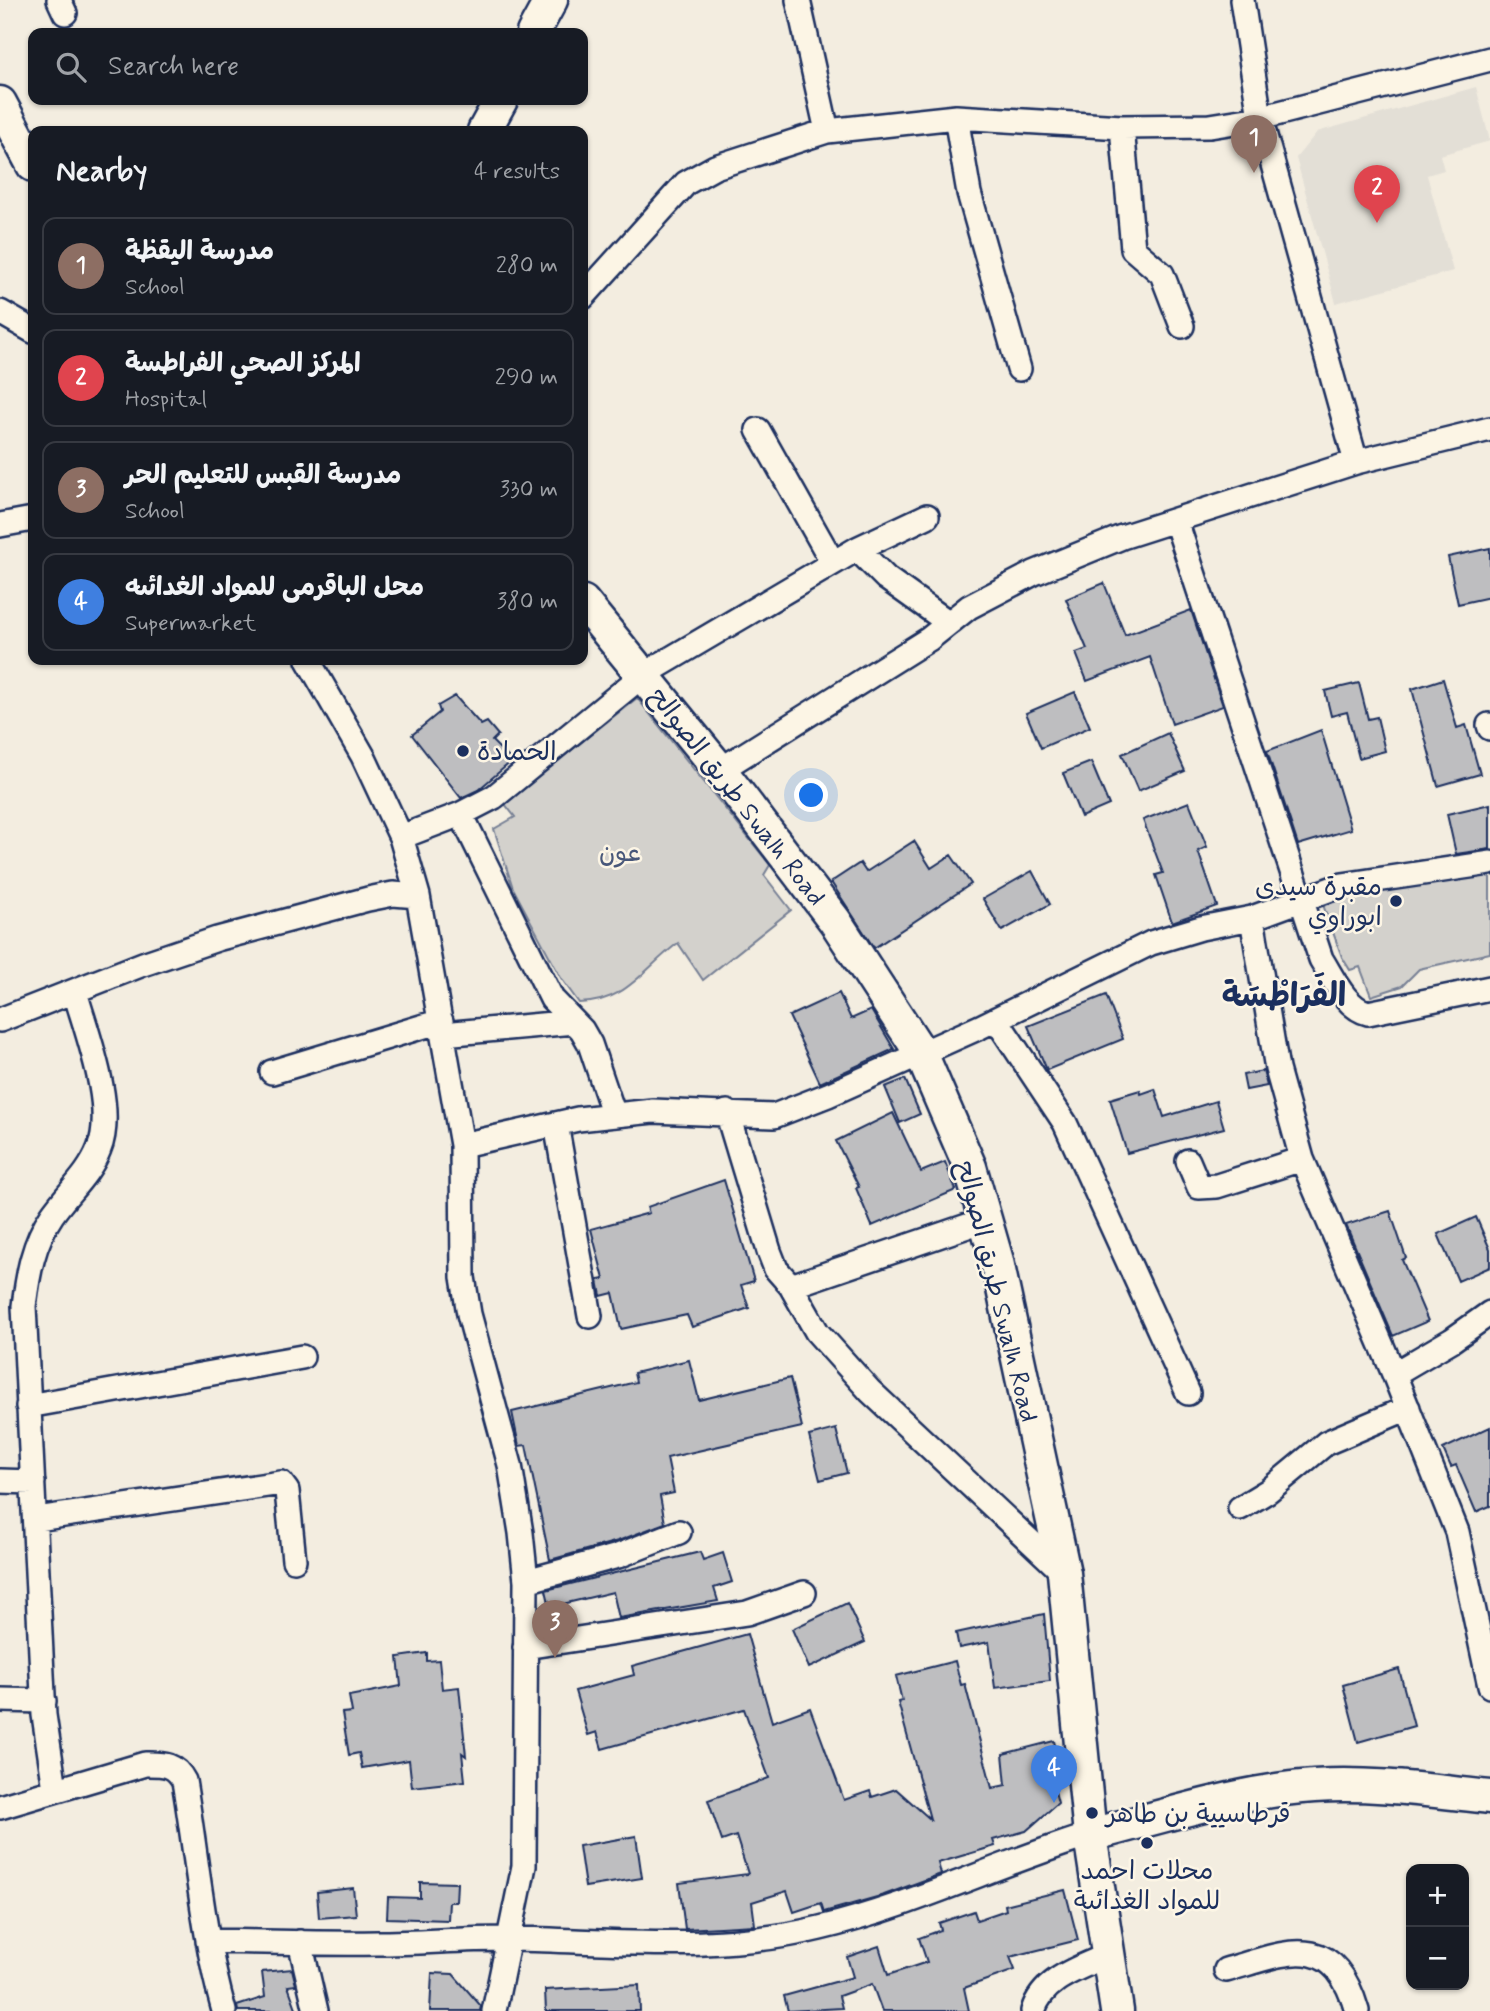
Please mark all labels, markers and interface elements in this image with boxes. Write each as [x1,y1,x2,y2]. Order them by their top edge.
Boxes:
search box [28,28,588,105]
icon: search [52,48,90,86]
text: Search here [108,50,239,84]
pin: 1 [1231,115,1277,173]
text: Nearby [56,152,147,191]
text: 4 results [474,157,560,187]
pin: 2 [1354,165,1400,223]
text: مدرسة اليقظة [125,235,274,269]
text: 1 [76,251,86,281]
text: 280 m [496,251,558,281]
text: School [125,273,185,303]
text: المركز الصحي الفراطسة [125,347,361,381]
text: 2 [75,363,87,393]
text: 290 m [495,363,558,393]
text: Hospital [125,385,207,415]
text: مدرسة القبس للتعليم الحر [125,459,401,493]
text: 3 [76,475,86,505]
text: 330 m [500,475,558,505]
text: School [125,497,185,527]
text: محل الباقرمى للمواد الغدائىه [125,571,424,605]
text: 4 [74,587,88,617]
text: 380 m [497,587,558,617]
text: Supermarket [125,609,256,639]
street label: طريق الصوالح Swalh Road [640,681,832,914]
place label: الحمادة [477,736,556,770]
marker: الحمادة [455,743,471,759]
your location [794,778,828,812]
park label: عون [599,837,641,871]
place label: مقبرة سيدى ابوراوي [1255,871,1382,935]
marker: مقبرة سيدى ابوراوي [1388,893,1404,909]
district label: الفَرَاطْسَة [1222,972,1346,1019]
street label: طريق الصوالح Swalh Road [947,1157,1045,1426]
pin: 3 [532,1600,578,1658]
pin: 4 [1031,1745,1077,1803]
place label: قرطاسيية بن طاهر [1104,1798,1291,1832]
marker: قرطاسيية بن طاهر [1084,1805,1100,1821]
marker: محلات احمد للمواد الغدائىة [1139,1835,1155,1851]
place label: محلات احمد للمواد الغدائىة [1074,1855,1220,1919]
map controls [1406,1864,1469,1990]
button: + [1406,1864,1469,1927]
button: − [1406,1927,1469,1990]

